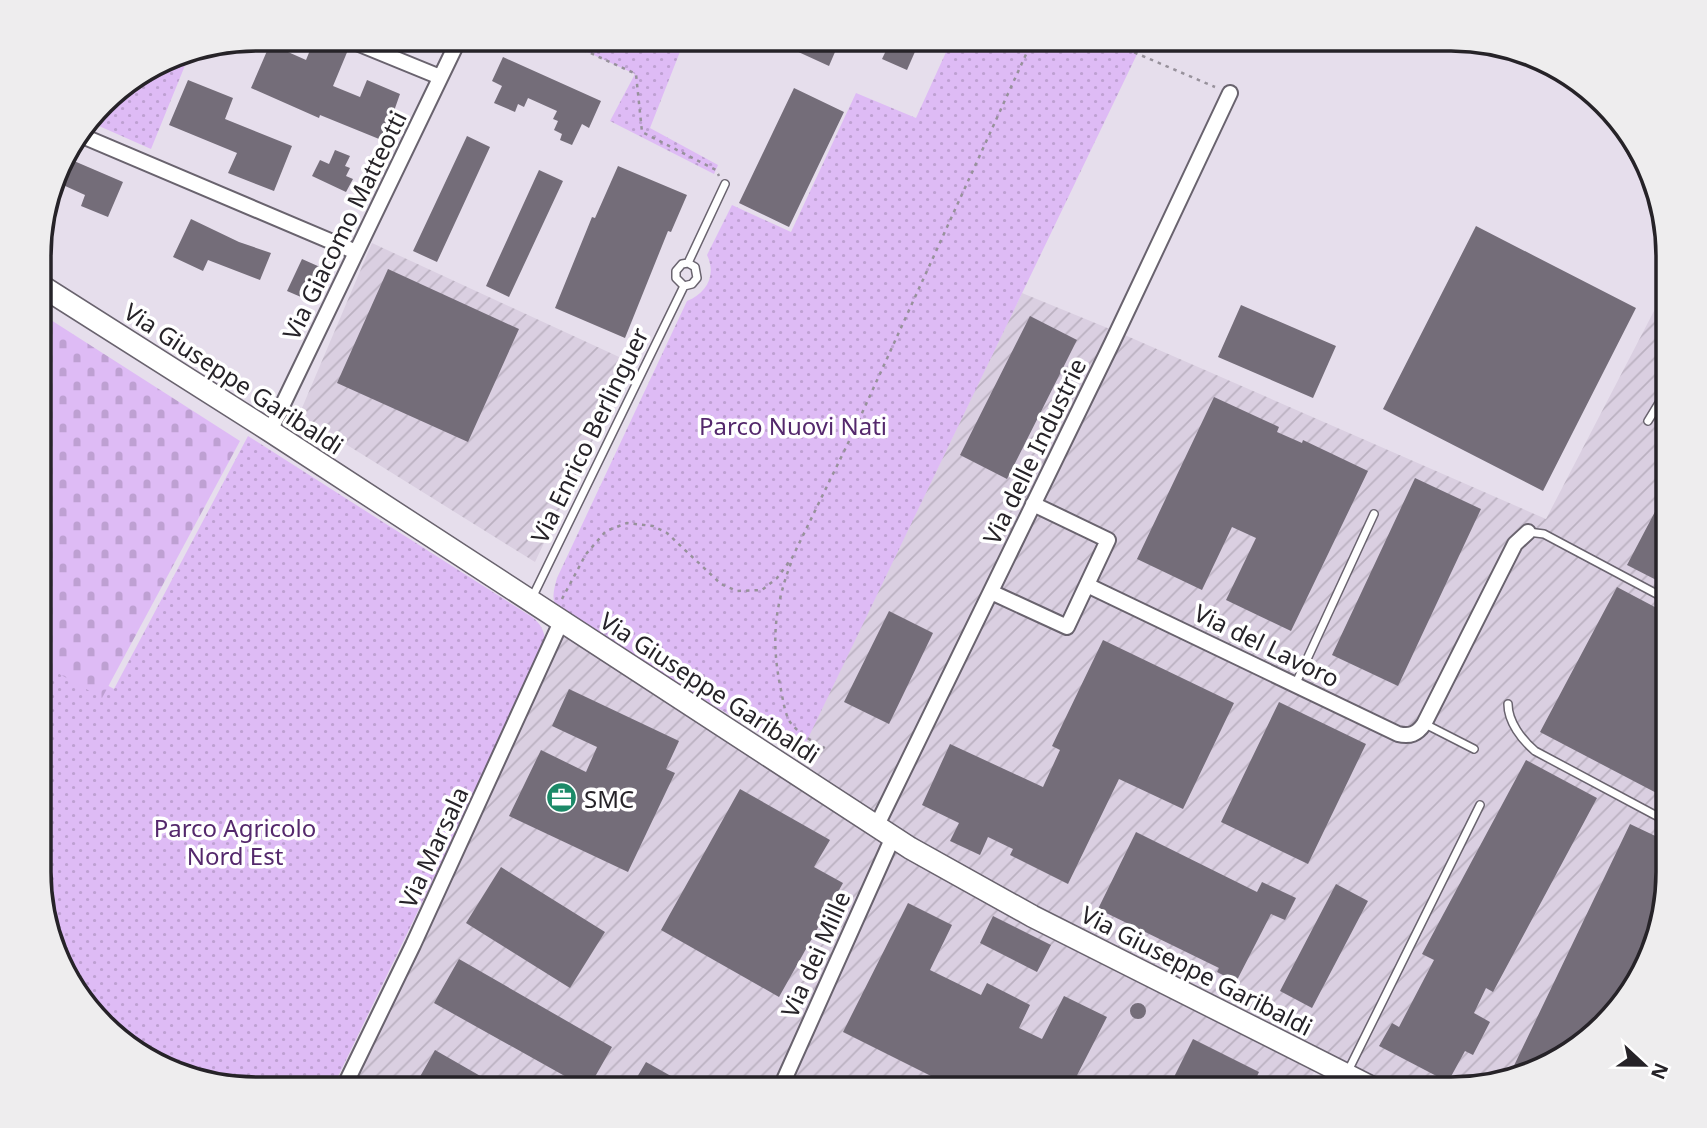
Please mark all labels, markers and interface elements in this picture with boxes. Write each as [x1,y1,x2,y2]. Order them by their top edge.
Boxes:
street label: Via Giacomo Matteotti [274,105,414,345]
street label: Via Giuseppe Garibaldi [118,295,350,461]
street label: Via Enrico Berlinguer [522,322,656,548]
street label: Via delle Industrie [975,352,1093,550]
park label: Parco Nuovi Nati [699,409,887,442]
street label: Via del Lavoro [1189,596,1345,694]
street label: Via Giuseppe Garibaldi [594,604,826,770]
street label: Via Marsala [391,781,475,913]
office icon: SMC [544,781,578,815]
place label: SMC [584,782,634,815]
park label: Parco Agricolo Nord Est [154,811,316,872]
street label: Via dei Mille [772,886,858,1022]
street label: Via Giuseppe Garibaldi [1076,897,1318,1043]
north arrow [1609,1030,1679,1100]
text: N [1645,1059,1675,1083]

